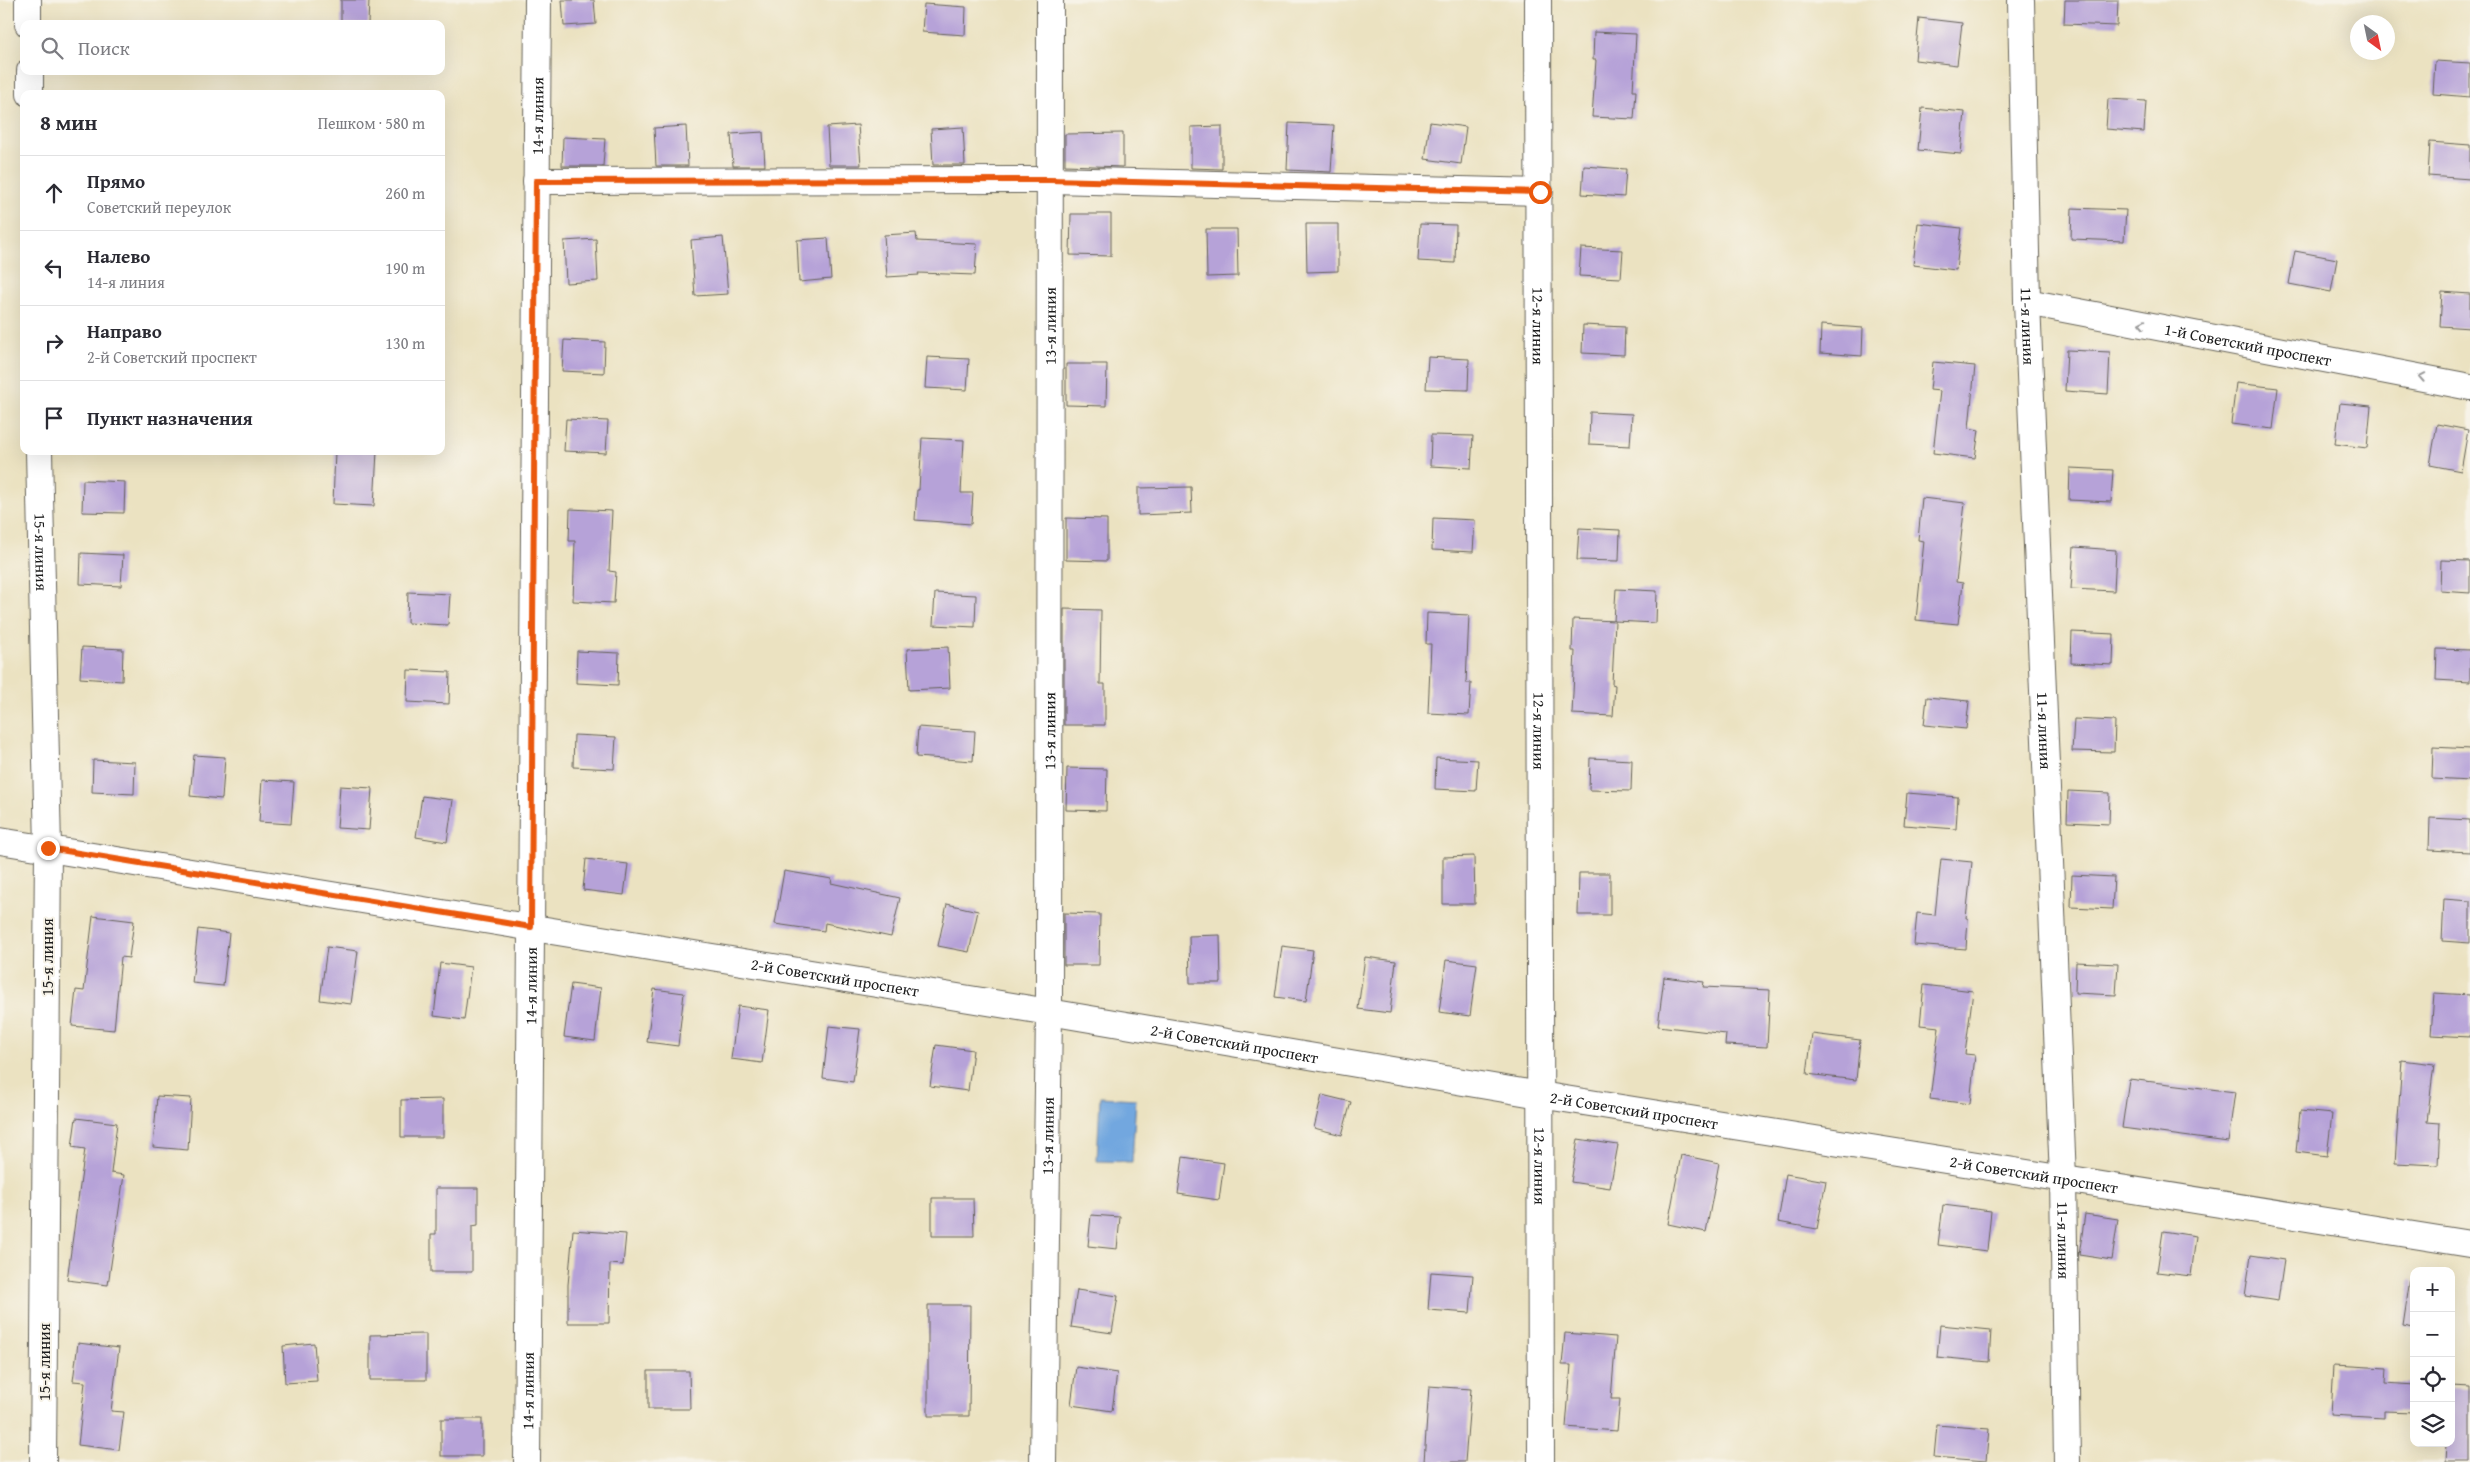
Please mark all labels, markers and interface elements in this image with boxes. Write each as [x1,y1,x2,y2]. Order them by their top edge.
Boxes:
north arrow [2350,15,2395,60]
search box [20,20,445,75]
icon: search [38,34,66,62]
text: Поиск [78,34,130,62]
street label: 14-я линия [525,77,549,155]
text: 8 мин [40,107,97,138]
text: Пешком · 580 m [318,111,425,135]
text: Прямо [87,167,145,195]
icon: ahead [40,179,68,207]
text: 260 m [385,181,425,205]
route start [1529,181,1552,204]
text: Советский переулок [87,195,231,219]
text: Налево [87,242,150,270]
icon: left [40,254,68,282]
text: 190 m [385,256,425,280]
text: 14-я линия [87,270,165,294]
street label: 13-я линия [1038,287,1062,365]
street label: 12-я линия [1527,287,1551,365]
street label: 11-я линия [2015,287,2042,365]
text: Направо [87,317,162,345]
street label: 1-й Советский проспект [2162,317,2334,372]
one-way arrow [2138,319,2147,330]
icon: right [40,329,68,357]
text: 130 m [385,331,425,355]
text: 2-й Советский проспект [87,345,257,369]
one-way arrow [2418,373,2427,383]
icon: arrive [40,404,68,432]
text: Пункт назначения [87,404,253,432]
street label: 15-я линия [28,513,54,591]
street label: 11-я линия [2031,691,2058,770]
street label: 13-я линия [1037,692,1061,770]
street label: 12-я линия [1527,692,1552,770]
route end [37,837,60,860]
street label: 15-я линия [35,918,59,996]
street label: 14-я линия [518,947,543,1025]
street label: 2-й Советский проспект [749,952,921,1003]
street label: 2-й Советский проспект [1149,1017,1321,1069]
street label: 2-й Советский проспект [1548,1085,1720,1135]
street label: 13-я линия [1035,1097,1060,1175]
street label: 12-я линия [1528,1127,1552,1205]
street label: 2-й Советский проспект [1948,1149,2120,1199]
street label: 11-я линия [2051,1201,2076,1279]
map controls [2410,1267,2455,1447]
button: + [2410,1267,2455,1312]
button: − [2410,1312,2455,1357]
street label: 15-я линия [32,1323,56,1401]
street label: 14-я линия [515,1352,540,1430]
button: locate [2410,1357,2455,1402]
button: layers [2410,1402,2455,1447]

